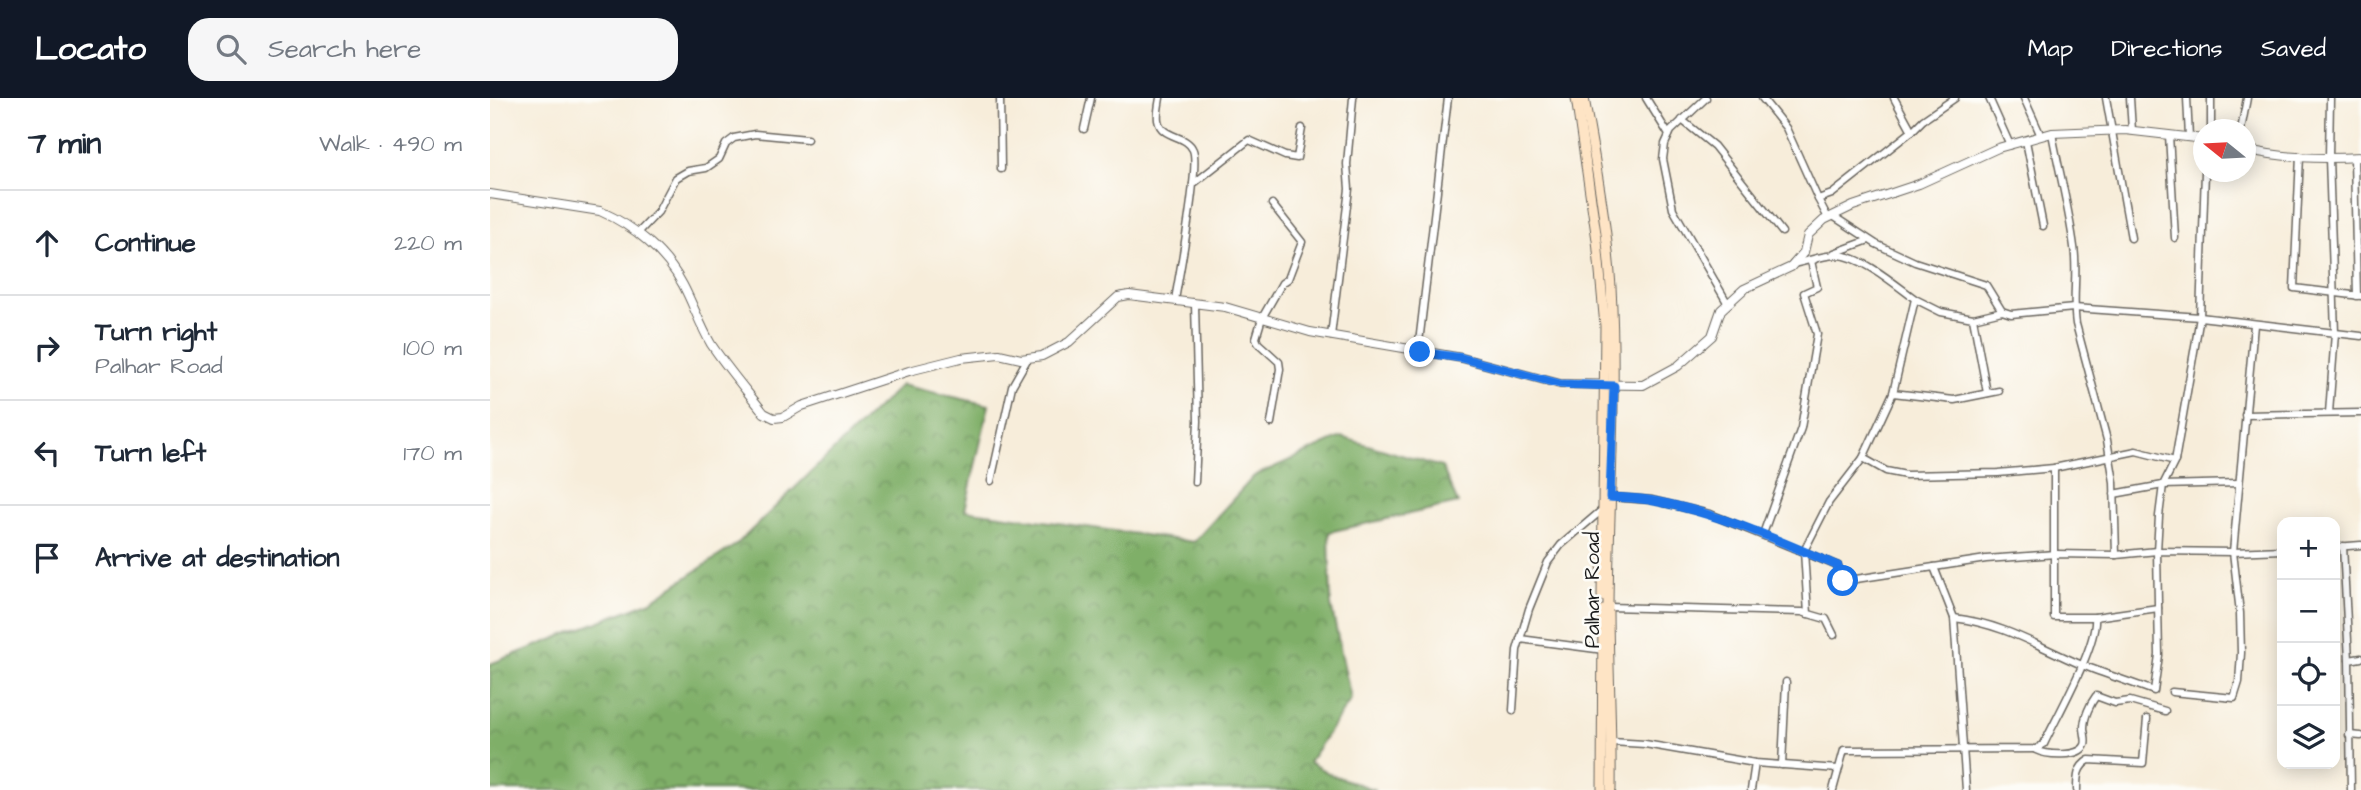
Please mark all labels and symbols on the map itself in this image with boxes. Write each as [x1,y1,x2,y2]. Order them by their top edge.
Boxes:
north arrow [2193,119,2256,182]
route end [1404,336,1435,367]
street label: Palhar Road [1578,531,1607,648]
route start [1827,565,1858,596]

